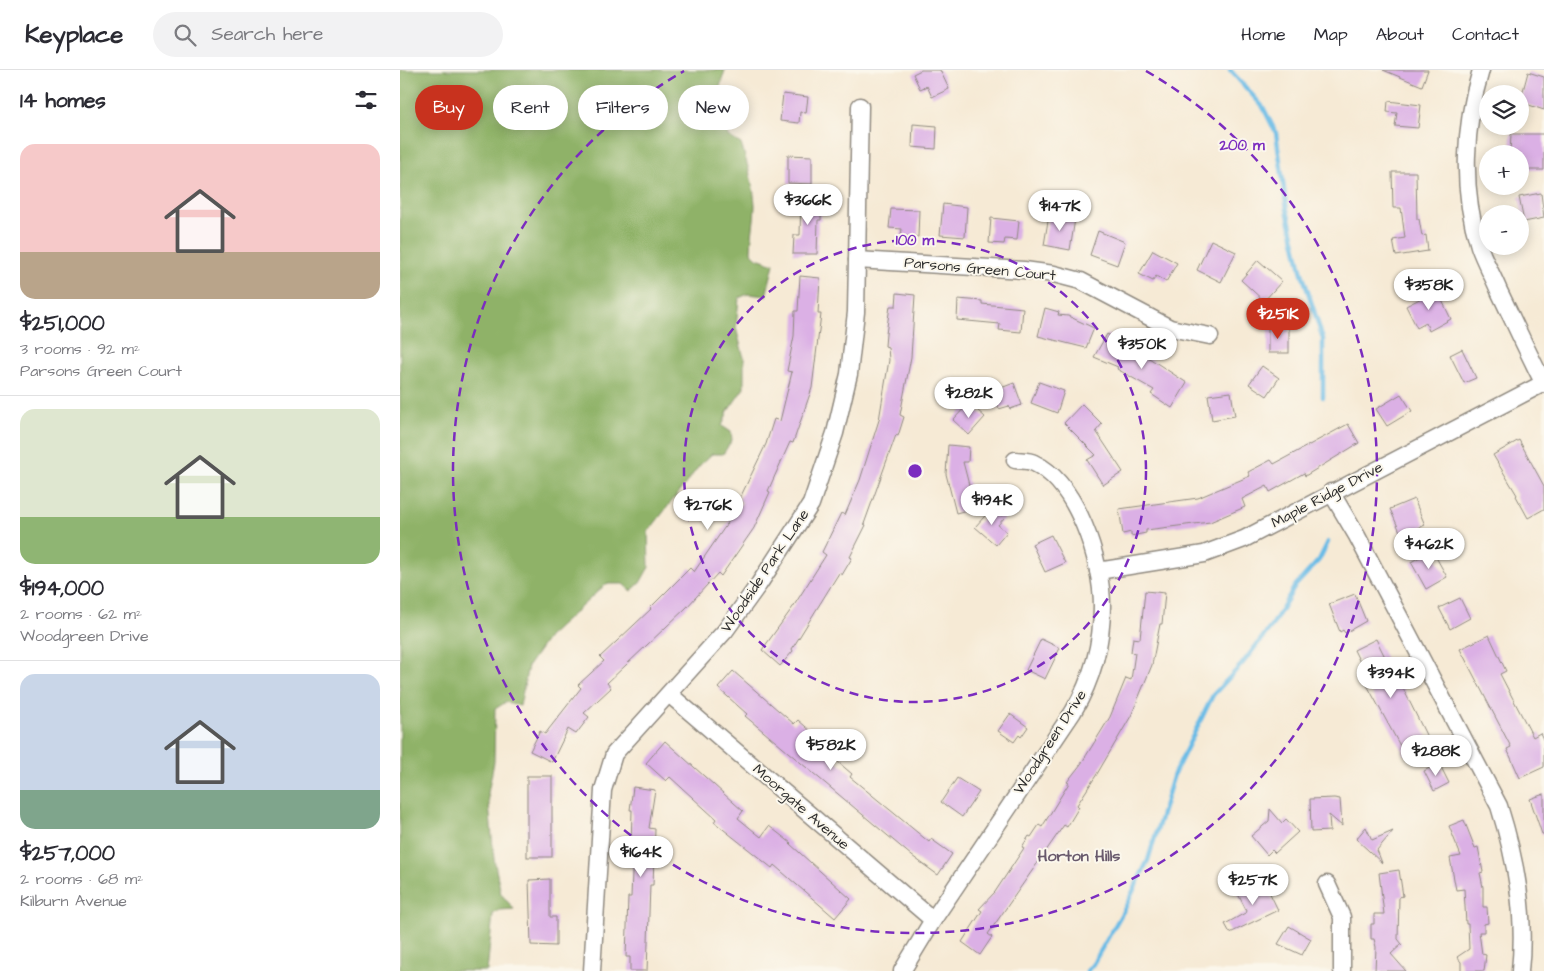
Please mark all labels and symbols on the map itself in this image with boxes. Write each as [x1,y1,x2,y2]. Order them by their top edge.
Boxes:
text: 200 m [1218,135,1265,156]
pin: $366K [773,184,843,226]
pin: $147K [1025,190,1095,232]
text: 100 m [896,230,935,251]
street label: Parsons Green Court [903,252,1057,286]
pin: $358K [1394,268,1464,311]
pin: $251K [1243,298,1313,340]
pin: $350K [1107,328,1177,370]
pin: $282K [934,376,1004,419]
street label: Maple Ridge Drive [1268,457,1387,534]
centre of rings [906,462,924,480]
pin: $194K [957,484,1027,526]
pin: $276K [673,488,743,531]
street label: Woodside Park Lane [716,505,814,637]
pin: $462K [1394,528,1464,570]
pin: $394K [1356,656,1426,699]
street label: Woodgreen Drive [1008,686,1092,799]
pin: $582K [796,728,866,771]
pin: $288K [1401,734,1471,777]
street label: Moorgate Avenue [747,759,854,856]
pin: $164K [606,836,676,878]
district label: Horton Hills [1038,845,1120,867]
pin: $257K [1218,864,1288,906]

